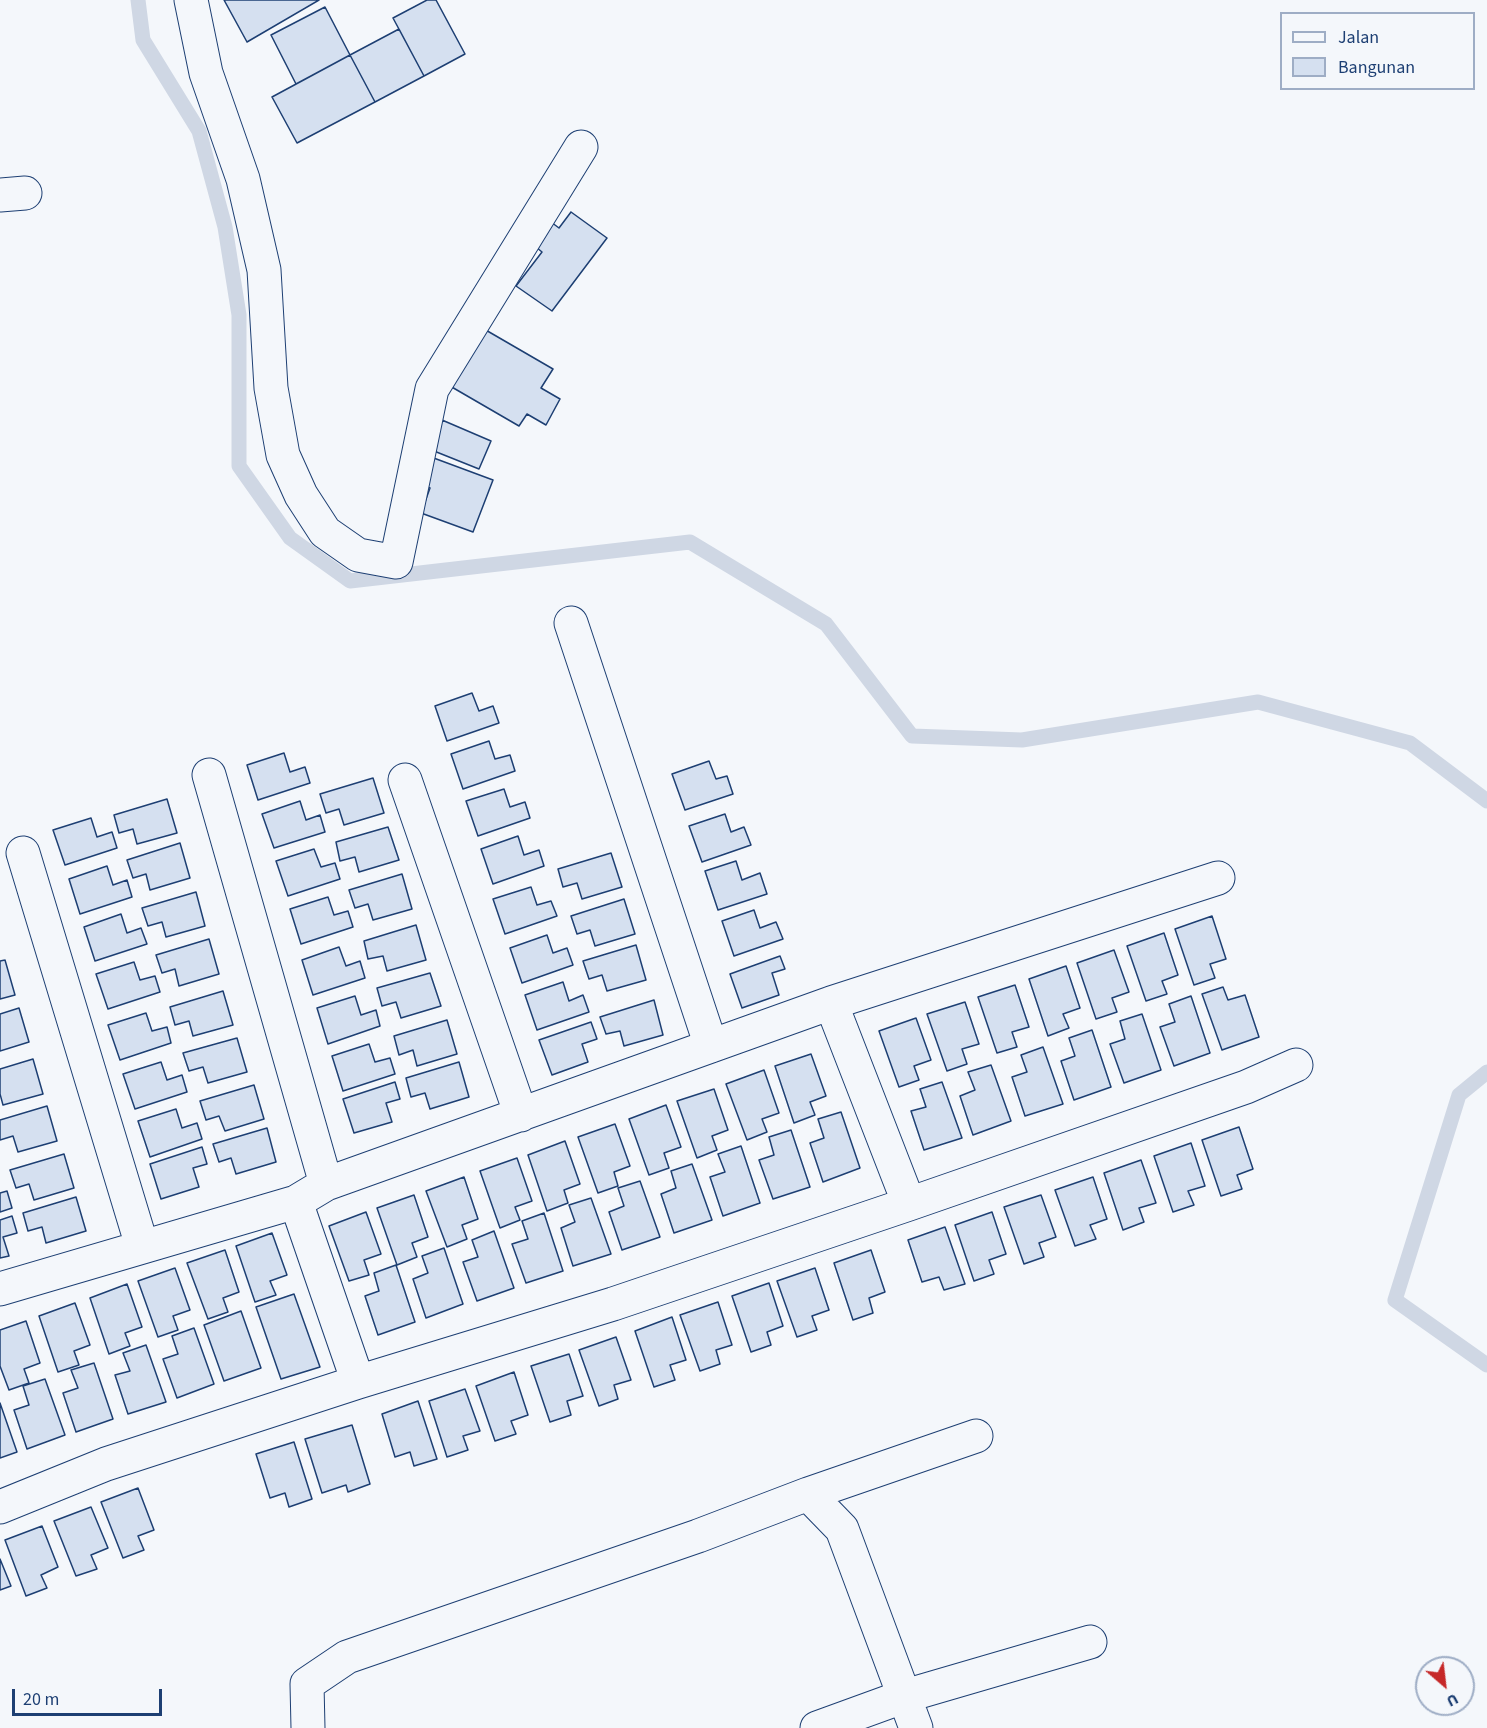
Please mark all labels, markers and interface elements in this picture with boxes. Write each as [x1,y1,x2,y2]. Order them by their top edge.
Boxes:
legend [1280,12,1475,90]
text: Jalan [1338,25,1379,50]
text: Bangunan [1338,55,1415,80]
north arrow [1415,1656,1475,1716]
scale bar [15,1677,165,1715]
text: 20 m [23,1687,59,1712]
text: U [1443,1688,1462,1712]

